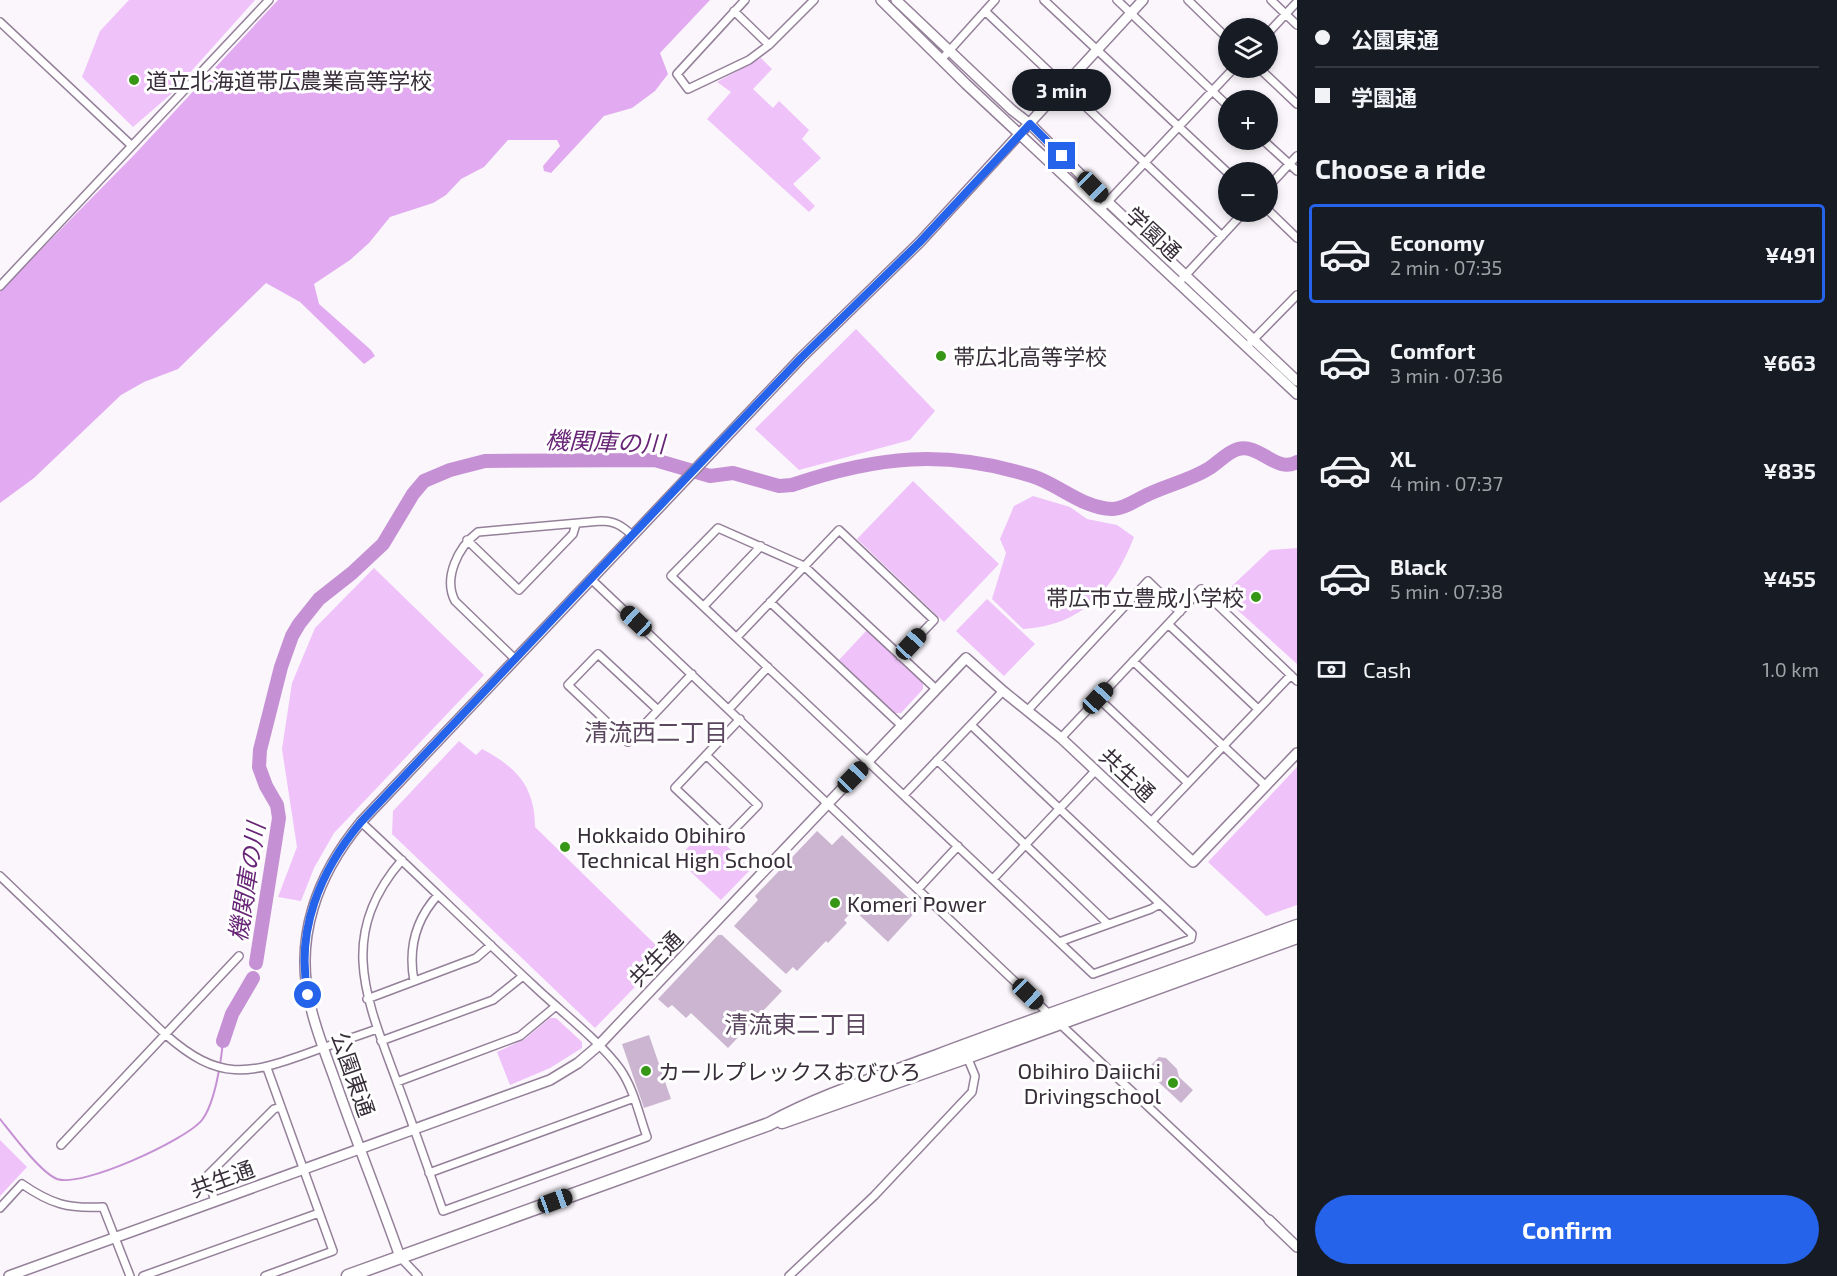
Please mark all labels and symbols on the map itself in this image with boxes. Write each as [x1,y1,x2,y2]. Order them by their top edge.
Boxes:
place label: 道立北海道帯広農業高等学校 [146,67,432,93]
callout: 3 min [1012,69,1112,111]
marker: 道立北海道帯広農業高等学校 [127,73,141,87]
route end [1048,142,1075,169]
car [1074,168,1112,206]
street label: 学園通 [1121,201,1187,265]
place label: 帯広北高等学校 [953,343,1107,369]
marker: 帯広北高等学校 [934,349,948,363]
water label: 機関庫の川 [545,424,668,458]
place label: 帯広市立豊成小学校 [1046,584,1244,610]
marker: 帯広市立豊成小学校 [1249,590,1263,604]
car [617,602,655,640]
car [892,625,930,663]
car [1079,679,1117,717]
district label: 清流西二丁目 [584,717,728,746]
street label: 共生通 [1095,742,1161,806]
car [834,758,872,796]
water label: 機関庫の川 [222,818,270,944]
place label: Hokkaido Obihiro Technical High School [577,821,793,872]
marker: Hokkaido Obihiro Technical High School [558,840,572,854]
place label: Komeri Power [847,890,987,916]
marker: Komeri Power [828,896,842,910]
street label: 共生通 [623,925,687,991]
car [1009,975,1047,1013]
route start [294,981,321,1008]
district label: 清流東二丁目 [724,1009,868,1038]
street label: 公園東通 [327,1028,381,1120]
place label: Obihiro Daiichi Drivingschool [1018,1057,1161,1108]
place label: カールプレックスおびひろ [658,1058,921,1084]
marker: カールプレックスおびひろ [639,1064,653,1078]
marker: Obihiro Daiichi Drivingschool [1166,1076,1180,1090]
street label: 共生通 [187,1154,257,1202]
car [535,1186,575,1216]

